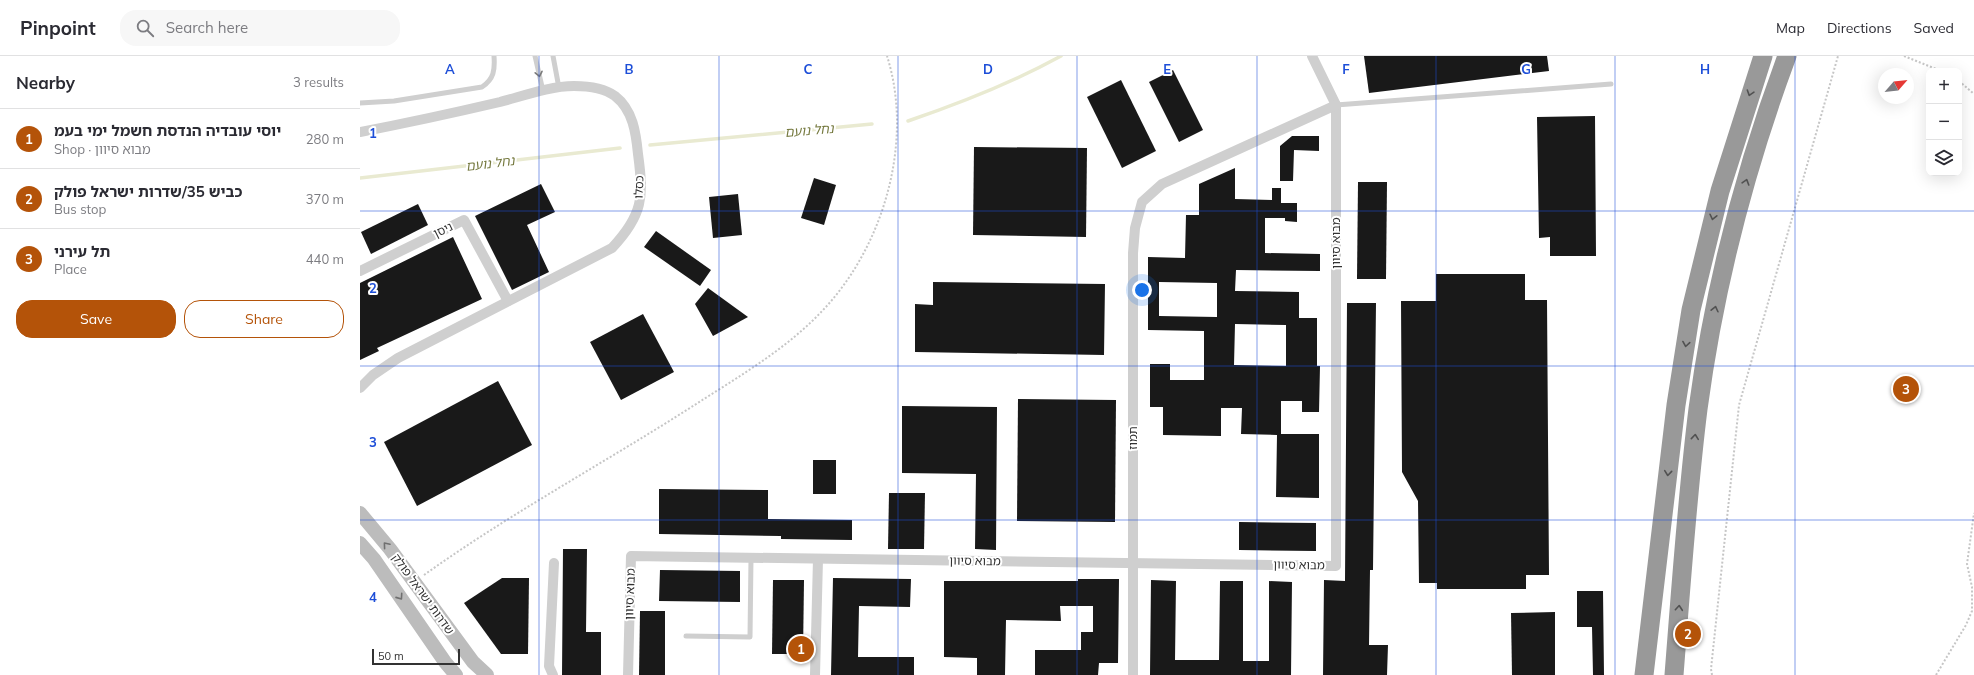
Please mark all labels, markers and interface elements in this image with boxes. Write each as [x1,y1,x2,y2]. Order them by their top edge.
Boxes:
search box [120,10,400,46]
text: Pinpoint [20,16,96,40]
icon: search [134,17,156,39]
text: Search here [166,18,248,37]
text: Map [1776,19,1805,37]
text: Directions [1827,19,1892,37]
text: Saved [1914,19,1954,37]
text: A [445,61,455,77]
text: B [625,61,634,77]
text: C [804,61,813,77]
text: D [983,61,993,77]
text: E [1163,61,1171,77]
text: F [1342,61,1350,77]
text: G [1521,61,1531,77]
text: H [1700,61,1710,77]
north arrow [1878,68,1914,104]
map controls [1926,68,1962,176]
button: + [1926,68,1962,104]
one-way arrow [534,71,542,77]
text: Nearby [16,72,75,93]
text: 3 results [293,74,344,90]
one-way arrow [1746,89,1755,96]
button: − [1926,104,1962,140]
water label: נחל נועם [784,120,835,140]
text: יוסי עובדיה הנדסת חשמל ימי בעמ [54,121,281,140]
text: 1 [369,125,377,141]
text: 1 [25,131,33,147]
text: 280 m [306,131,344,147]
button: layers [1926,140,1962,176]
text: Shop · מבוא סיוון [54,141,151,157]
water label: נחל נועם [465,152,516,174]
street label: כסלו [630,175,647,199]
one-way arrow [1741,179,1750,186]
text: כביש 35/שדרות ישראל פולק [54,182,242,201]
text: 2 [25,191,33,207]
text: 370 m [306,191,344,207]
text: Bus stop [54,201,106,217]
one-way arrow [1710,214,1718,221]
street label: מבוא סיוון [1328,217,1343,269]
street label: ניסן [431,219,455,241]
text: תל עירני [54,242,110,261]
text: 3 [25,251,33,267]
text: 440 m [306,251,344,267]
text: Place [54,261,87,277]
text: 2 [369,280,377,296]
your location [1132,280,1152,300]
button: Save [16,300,176,338]
button: Share [184,300,344,338]
one-way arrow [1711,305,1719,312]
one-way arrow [1682,341,1691,348]
pin: 3 [1893,374,1919,404]
street label: תמוז [1125,426,1140,450]
text: 3 [369,434,377,450]
one-way arrow [1691,434,1700,440]
one-way arrow [1664,470,1673,476]
one-way arrow [384,542,391,549]
street label: שדרות ישראל פולק [389,550,458,637]
street label: מבוא סיוון [949,553,1001,568]
street label: מבוא סיוון [1273,557,1325,572]
street label: מבוא סיוון [621,568,638,620]
text: 4 [369,589,377,605]
one-way arrow [395,592,402,599]
one-way arrow [1675,605,1684,611]
pin: 2 [1675,619,1701,649]
pin: 1 [788,634,814,664]
scale bar [372,647,460,666]
text: 50 m [378,649,404,663]

